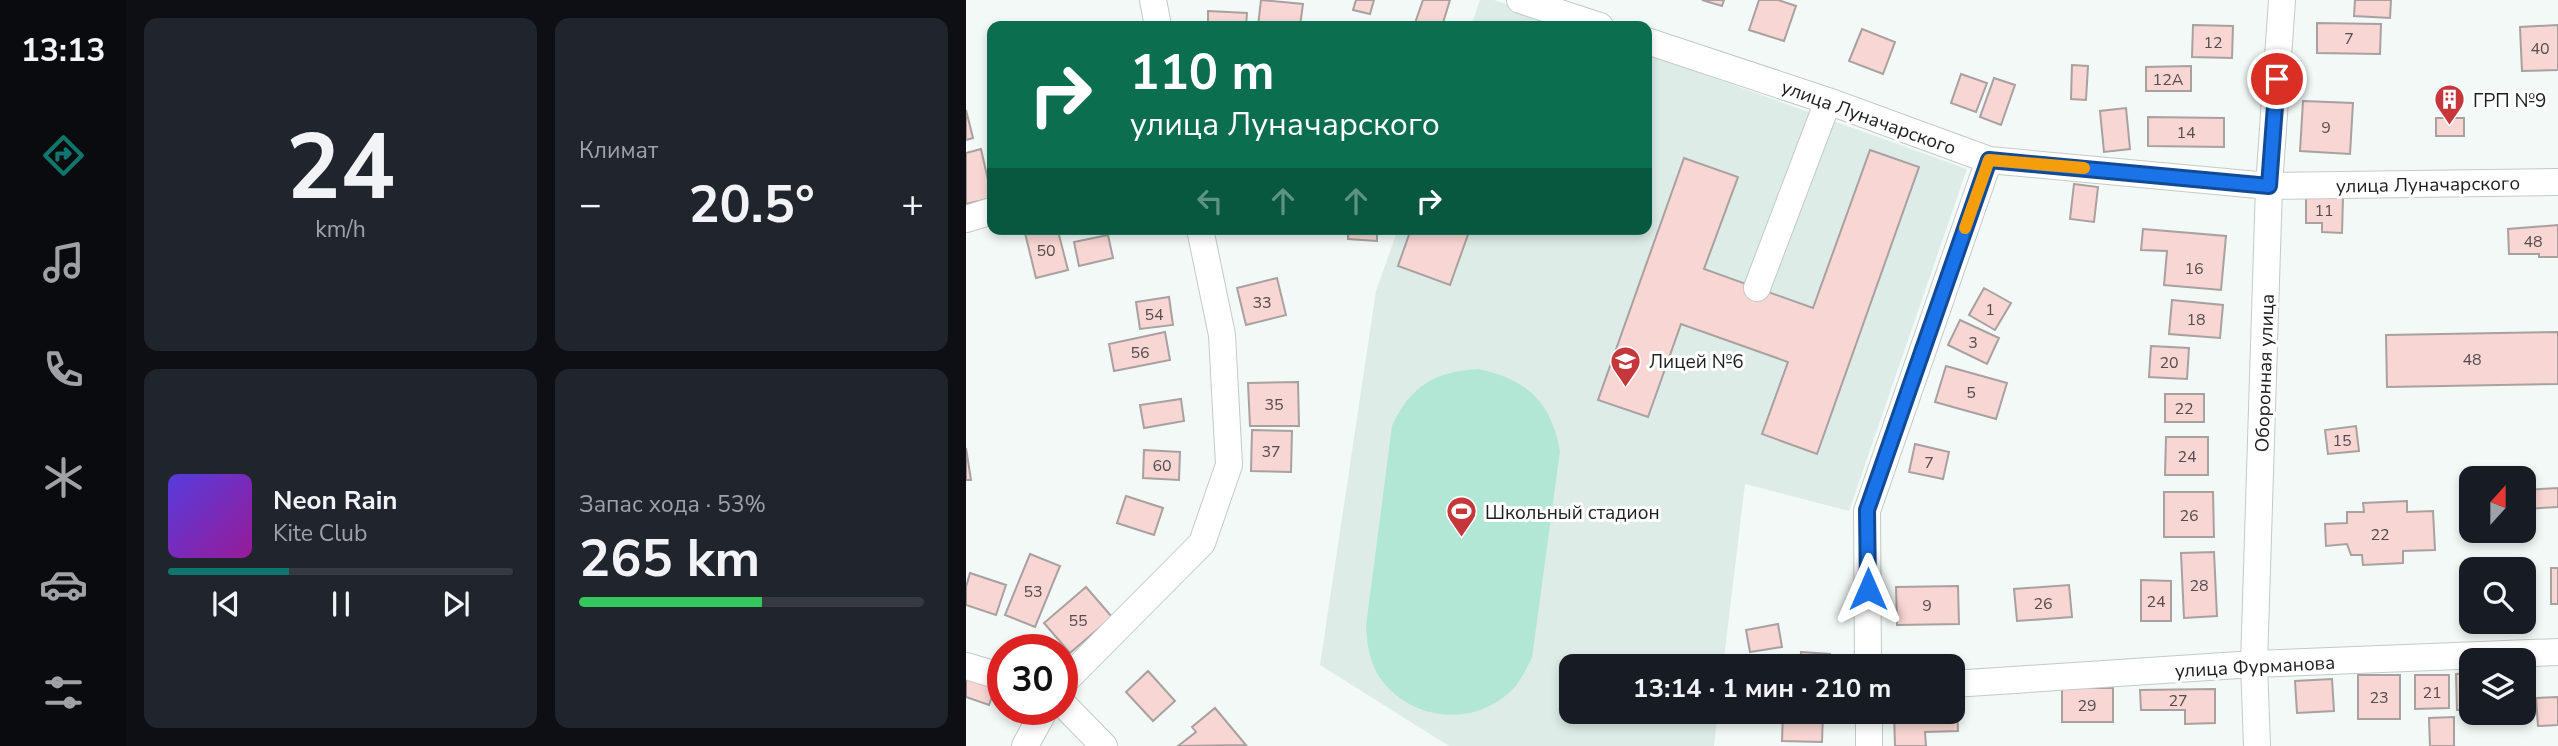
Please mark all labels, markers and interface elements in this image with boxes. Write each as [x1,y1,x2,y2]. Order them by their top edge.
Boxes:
house number: 7 [2344,28,2354,50]
text: 13:13 [21,29,105,72]
house number: 12 [2203,32,2223,54]
house number: 40 [2530,38,2550,60]
text: 110 m [1130,39,1274,106]
icon: right [1015,49,1106,140]
pin [2247,49,2307,109]
icon: arrive [2258,60,2296,98]
house number: 12А [2153,69,2184,91]
street label: улица Луначарского [1778,74,1960,162]
building icon: ГРП №9 [2433,83,2467,127]
place label: ГРП №9 [2473,88,2546,114]
text: улица Луначарского [1130,103,1440,146]
text: 24 [286,106,395,230]
house number: 9 [2321,117,2331,139]
house number: 14 [2176,122,2196,144]
icon: directions [39,131,88,180]
text: Климат [579,135,658,166]
text: 20.5° [688,169,815,240]
street label: улица Луначарского [2336,170,2520,200]
text: − [579,179,602,230]
text: + [901,179,924,230]
icon: left [1191,182,1229,220]
icon: ahead [1264,182,1302,220]
icon: ahead [1337,182,1375,220]
icon: right [1410,182,1448,220]
house number: 11 [2314,200,2334,222]
text: km/h [315,214,366,245]
house number: 48 [2523,231,2543,253]
icon: music [39,238,88,287]
house number: 50 [1036,240,1056,262]
house number: 16 [2184,258,2204,280]
house number: 33 [1252,292,1272,314]
street label: Оборонная улица [2249,293,2281,453]
house number: 1 [1985,299,1995,321]
house number: 54 [1144,304,1164,326]
house number: 18 [2186,309,2206,331]
house number: 3 [1968,332,1978,354]
house number: 56 [1130,342,1150,364]
school or university icon: Лицей №6 [1609,344,1643,388]
icon: phone [39,345,88,394]
place label: Лицей №6 [1649,349,1744,375]
house number: 48 [2462,349,2482,371]
house number: 20 [2159,352,2179,374]
house number: 5 [1966,382,1976,404]
house number: 35 [1264,394,1284,416]
house number: 22 [2174,398,2194,420]
house number: 15 [2332,430,2352,452]
house number: 37 [1261,441,1281,463]
house number: 24 [2177,446,2197,468]
house number: 7 [1924,452,1934,474]
icon: climate [39,453,88,502]
house number: 60 [1152,455,1172,477]
north arrow [2459,466,2536,542]
map controls [2459,466,2536,725]
text: Neon Rain [273,483,398,518]
text: Запас хода · 53% [579,489,766,520]
sports icon: Школьный стадион [1445,495,1479,539]
place label: Школьный стадион [1485,500,1660,526]
house number: 26 [2179,505,2199,527]
text: Kite Club [273,518,367,549]
text: 265 km [579,523,760,594]
house number: 22 [2370,524,2390,546]
position arrow [1831,552,1905,626]
button: search [2459,557,2536,634]
icon: car [39,560,88,609]
house number: 28 [2189,575,2209,597]
house number: 53 [1023,581,1043,603]
icon: previous [207,585,245,623]
icon: pause [322,585,360,623]
icon: next [437,585,475,623]
house number: 24 [2146,591,2166,613]
house number: 26 [2033,593,2053,615]
house number: 9 [1922,595,1932,617]
house number: 55 [1068,610,1088,632]
speed limit sign: 30 [987,634,1078,725]
button: layers [2459,648,2536,725]
street label: улица Фурманова [2174,650,2336,684]
icon: filters [39,668,88,717]
text: 13:14 · 1 мин · 210 m [1633,671,1891,706]
house number: 21 [2422,682,2442,704]
house number: 23 [2369,687,2389,709]
house number: 27 [2168,690,2188,712]
house number: 29 [2077,695,2097,717]

